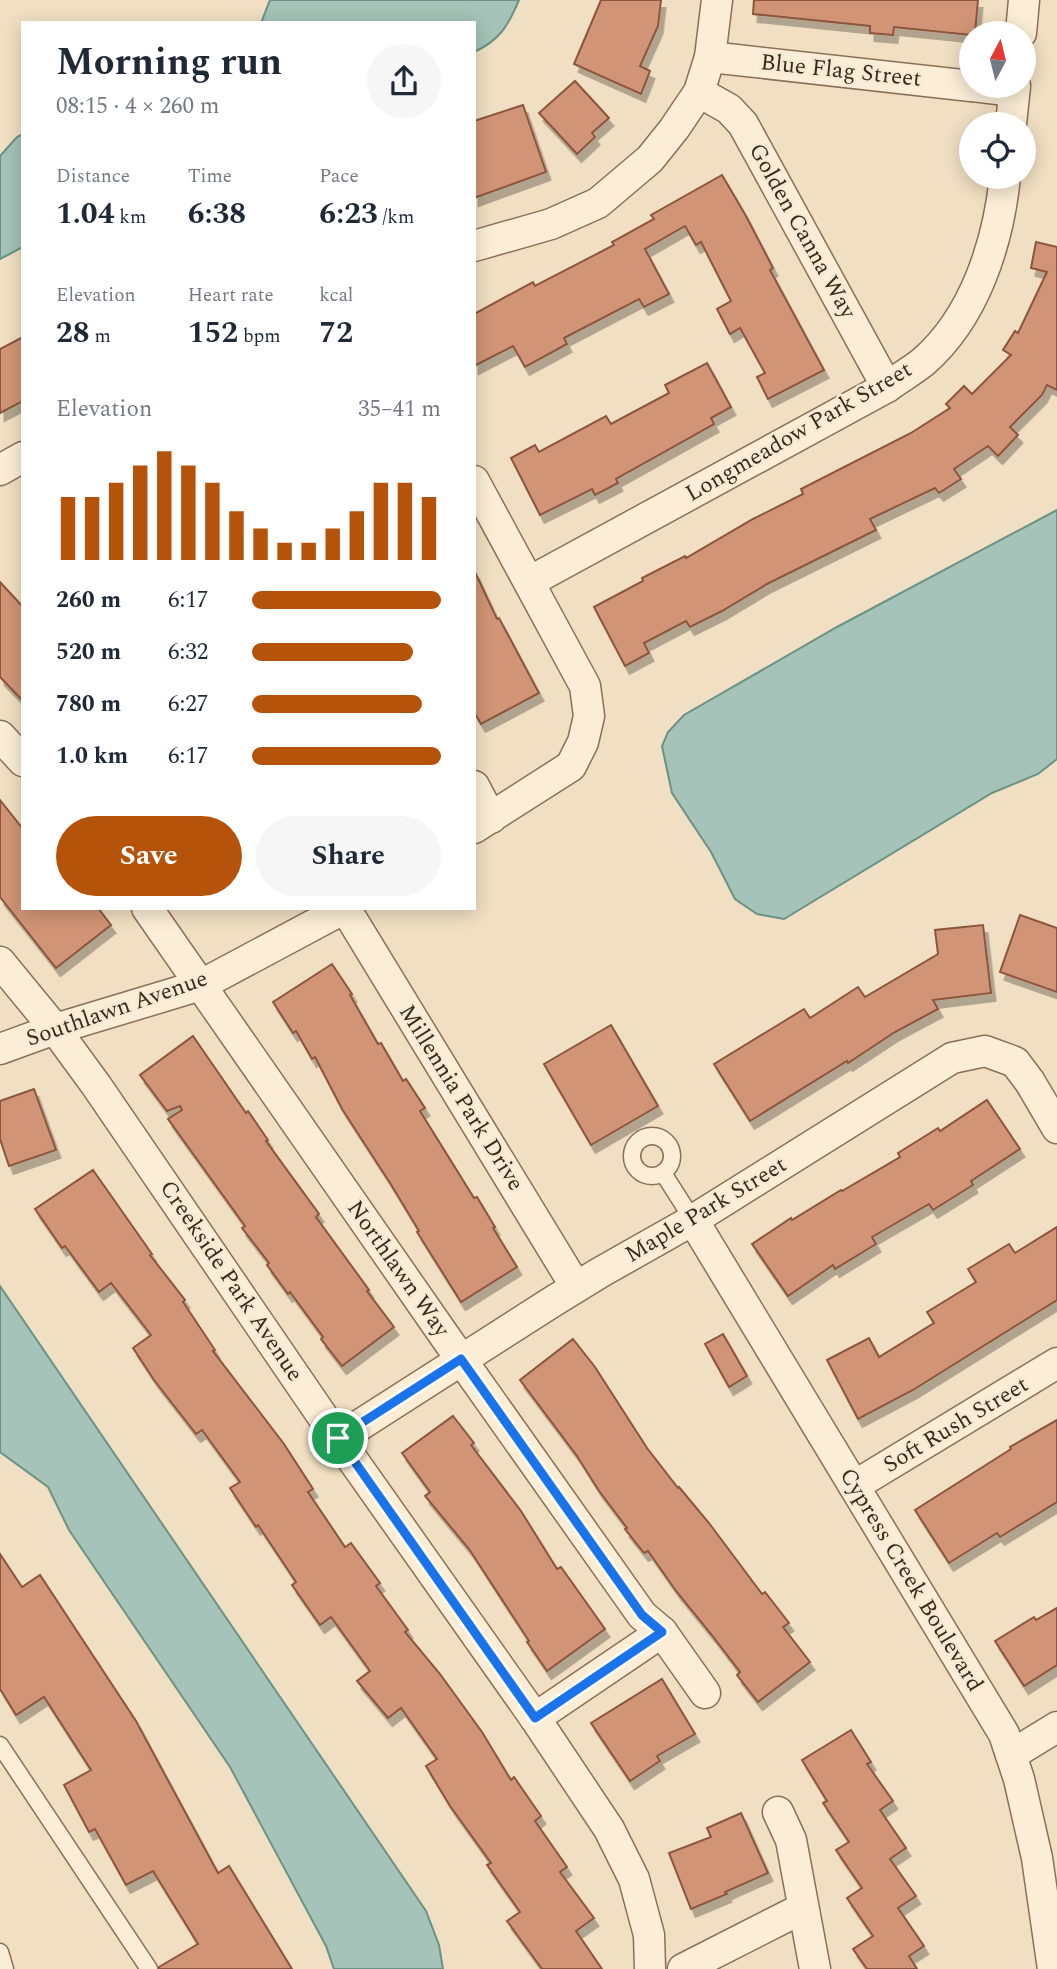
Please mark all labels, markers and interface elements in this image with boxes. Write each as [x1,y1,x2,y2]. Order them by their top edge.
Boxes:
north arrow [959,21,1036,98]
map controls [959,21,1036,189]
text: Morning run [56,34,282,92]
button: share [367,44,441,118]
street label: Blue Flag Street [759,45,923,97]
text: 08:15 · 4 × 260 m [56,89,220,124]
button: locate [959,112,1036,189]
street label: Golden Canna Way [739,137,865,326]
text: Distance [56,162,130,191]
text: Time [188,162,232,191]
text: Pace [319,162,359,191]
text: 1.04 [56,191,115,237]
text: 6:38 [188,191,246,237]
text: 6:23 [319,191,378,237]
text: km [115,203,146,232]
text: /km [378,203,414,232]
text: Elevation [56,281,136,310]
text: Heart rate [188,281,274,310]
text: kcal [319,281,353,310]
text: 28 [56,310,90,356]
text: 152 [188,310,238,356]
text: 72 [319,310,353,356]
text: m [90,322,111,351]
text: bpm [238,322,281,351]
street label: Longmeadow Park Street [679,353,919,511]
text: Elevation [56,392,152,427]
text: 35–41 m [358,392,441,427]
text: 260 m [56,583,121,618]
text: 6:17 [168,583,208,618]
text: 520 m [56,635,121,670]
text: 6:32 [168,635,208,670]
text: 780 m [56,687,121,722]
text: 6:27 [168,687,208,722]
text: 1.0 km [56,739,128,774]
text: 6:17 [168,739,208,774]
button: Save [56,816,242,896]
button: Share [256,816,441,896]
street label: Southlawn Avenue [22,962,212,1056]
street label: Millennia Park Drive [389,998,533,1198]
street label: Maple Park Street [618,1148,794,1272]
street label: Creekside Park Avenue [150,1173,312,1389]
street label: Northlawn Way [338,1193,459,1345]
street label: Soft Rush Street [877,1368,1035,1482]
pin [308,1408,368,1468]
icon: arrive [319,1419,357,1457]
street label: Cypress Creek Boulevard [830,1461,992,1699]

